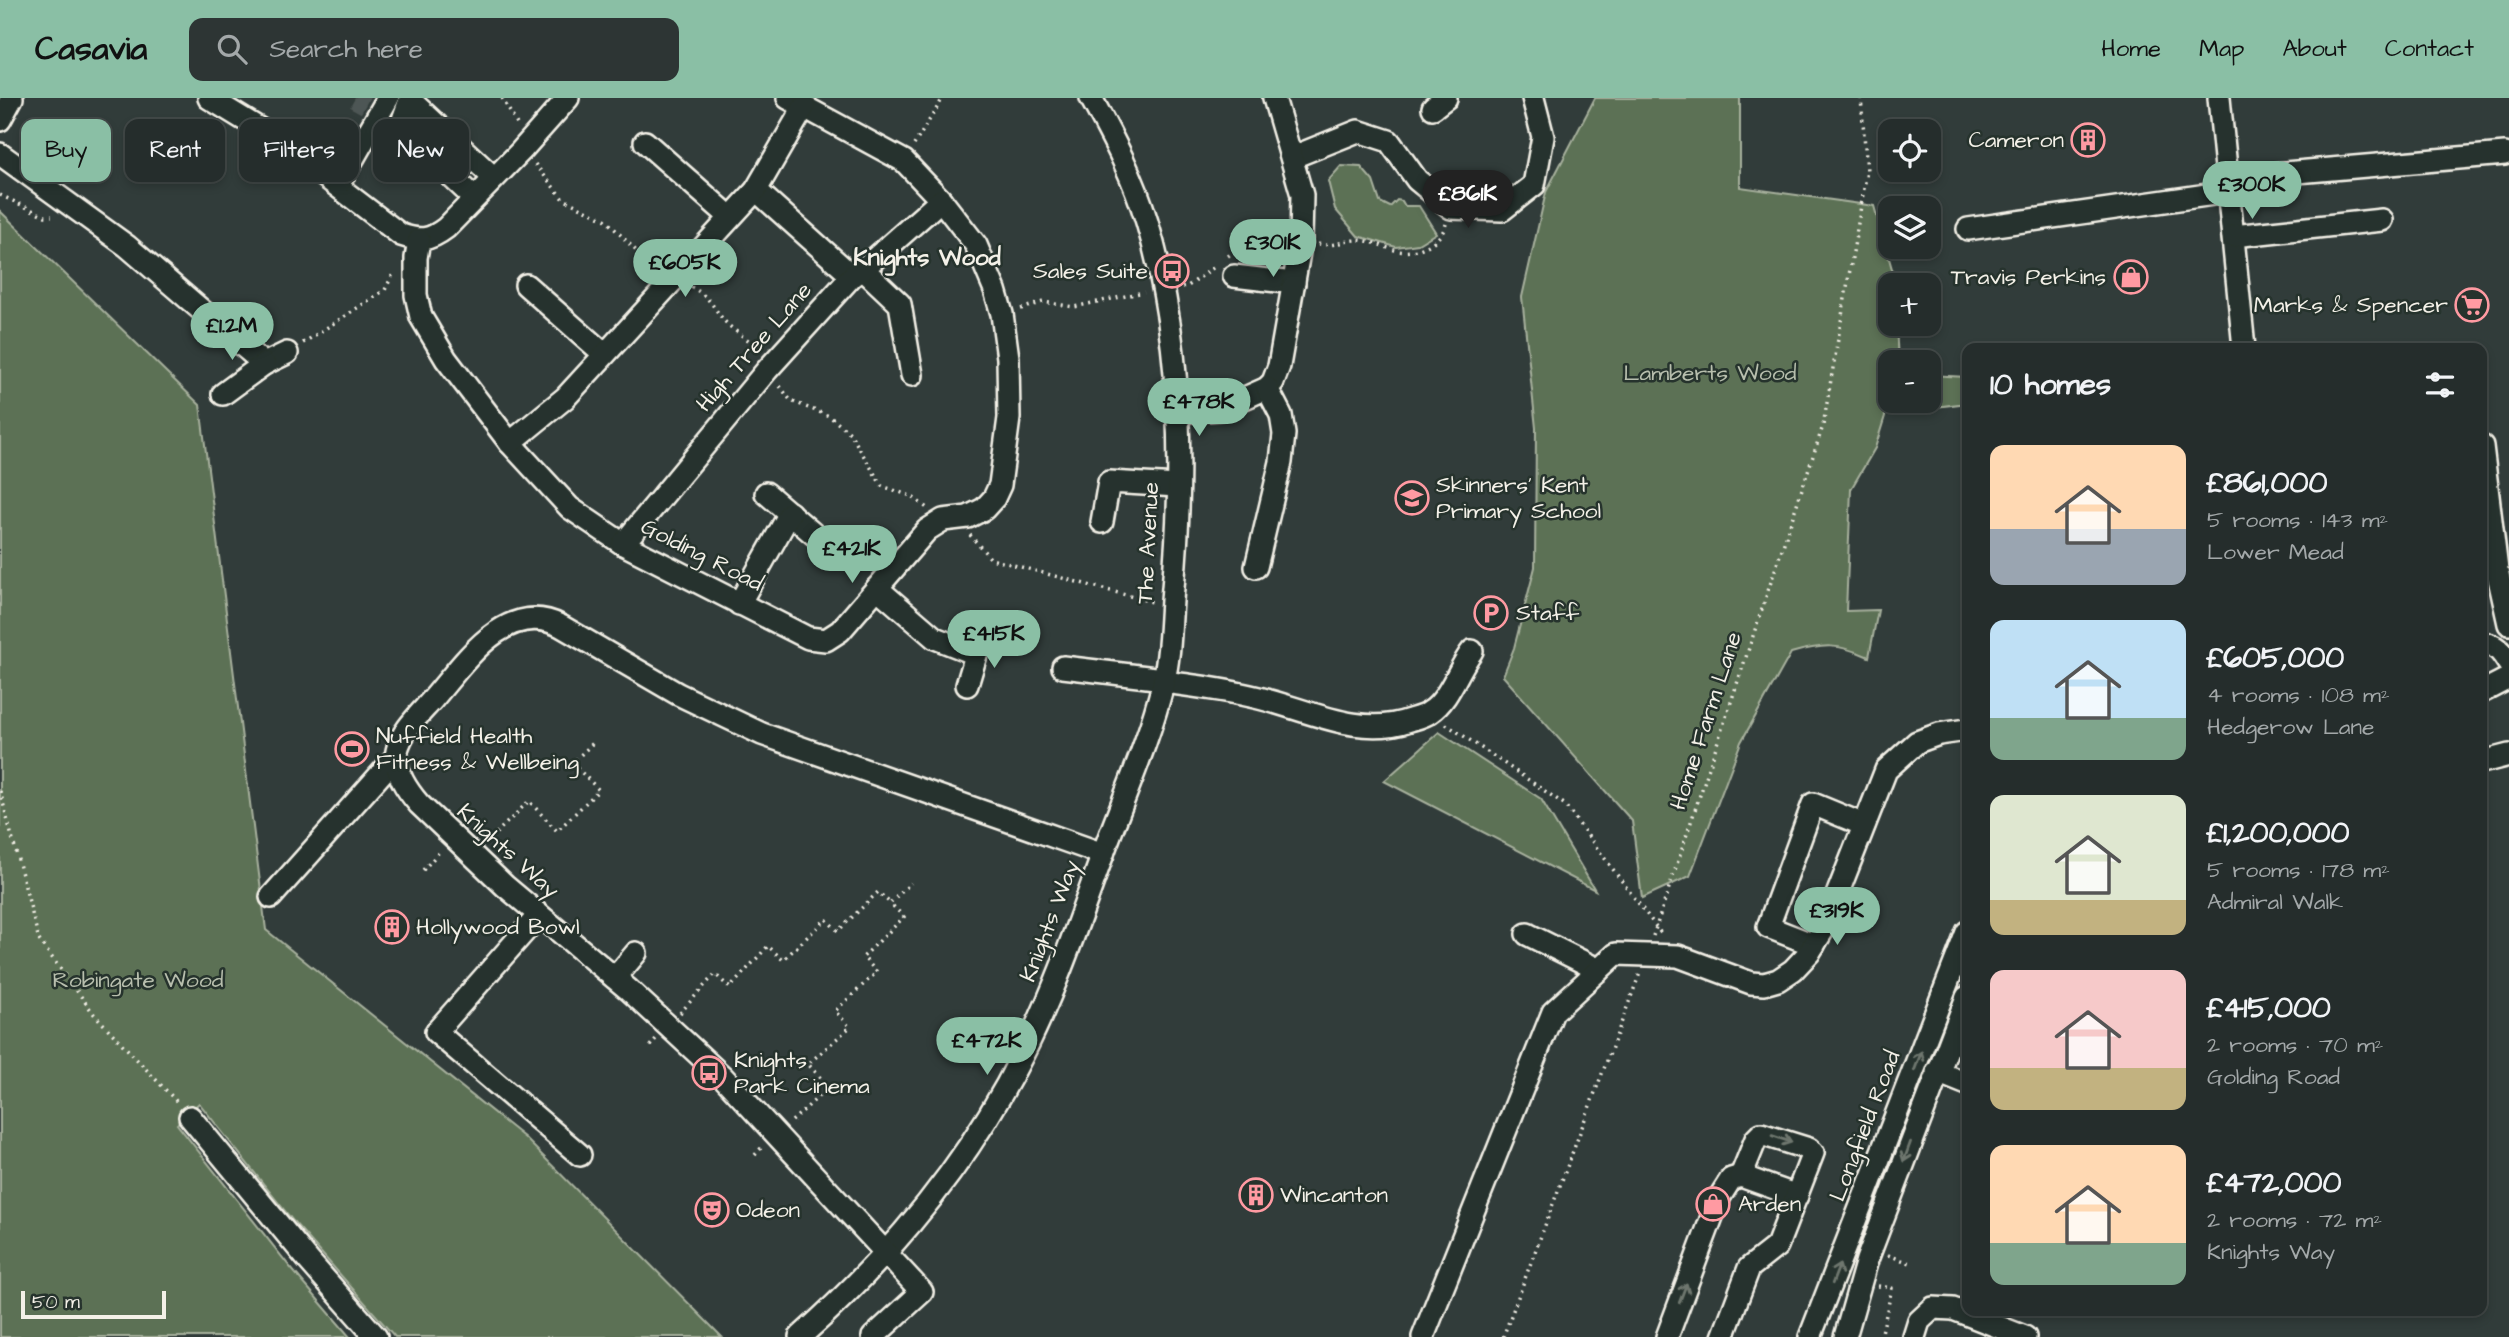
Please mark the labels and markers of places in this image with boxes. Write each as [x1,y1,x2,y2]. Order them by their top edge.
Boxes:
building icon: Cameron [2069,121,2107,159]
place label: Cameron [1969,124,2064,156]
pin: £300K [2203,162,2301,221]
pin: £861K [1419,170,1517,230]
pin: £301K [1224,220,1322,279]
pin: £605K [636,240,734,299]
bus stop icon: Sales Suite [1153,252,1191,290]
place label: Sales Suite [1033,255,1148,287]
shop icon: Travis Perkins [2112,258,2150,296]
place label: Travis Perkins [1951,261,2106,293]
supermarket icon: Marks & Spencer [2453,286,2491,324]
place label: Marks & Spencer [2254,289,2448,321]
pin: £1.2M [183,302,281,362]
pin: £478K [1150,378,1248,438]
place label: Skinners' Kent Primary School [1436,469,1601,528]
school or university icon: Skinners' Kent Primary School [1393,479,1431,517]
pin: £421K [803,526,901,585]
parking icon: Staff [1472,594,1510,632]
place label: Staff [1516,597,1579,629]
pin: £415K [945,610,1043,670]
place label: Nuffield Health Fitness & Wellbeing [376,720,579,779]
sports icon: Nuffield Health Fitness & Wellbeing [333,730,371,768]
pin: £319K [1788,888,1886,947]
building icon: Hollywood Bowl [373,908,411,946]
place label: Hollywood Bowl [416,911,580,944]
pin: £472K [938,1018,1036,1077]
place label: Knights Park Cinema [734,1044,870,1102]
bus stop icon: Knights Park Cinema [690,1054,728,1092]
building icon: Wincanton [1237,1176,1275,1214]
place label: Wincanton [1280,1179,1388,1211]
shop icon: Arden [1694,1185,1732,1223]
place label: Arden [1738,1188,1801,1220]
theatre icon: Odeon [693,1191,731,1229]
place label: Odeon [736,1194,800,1226]

